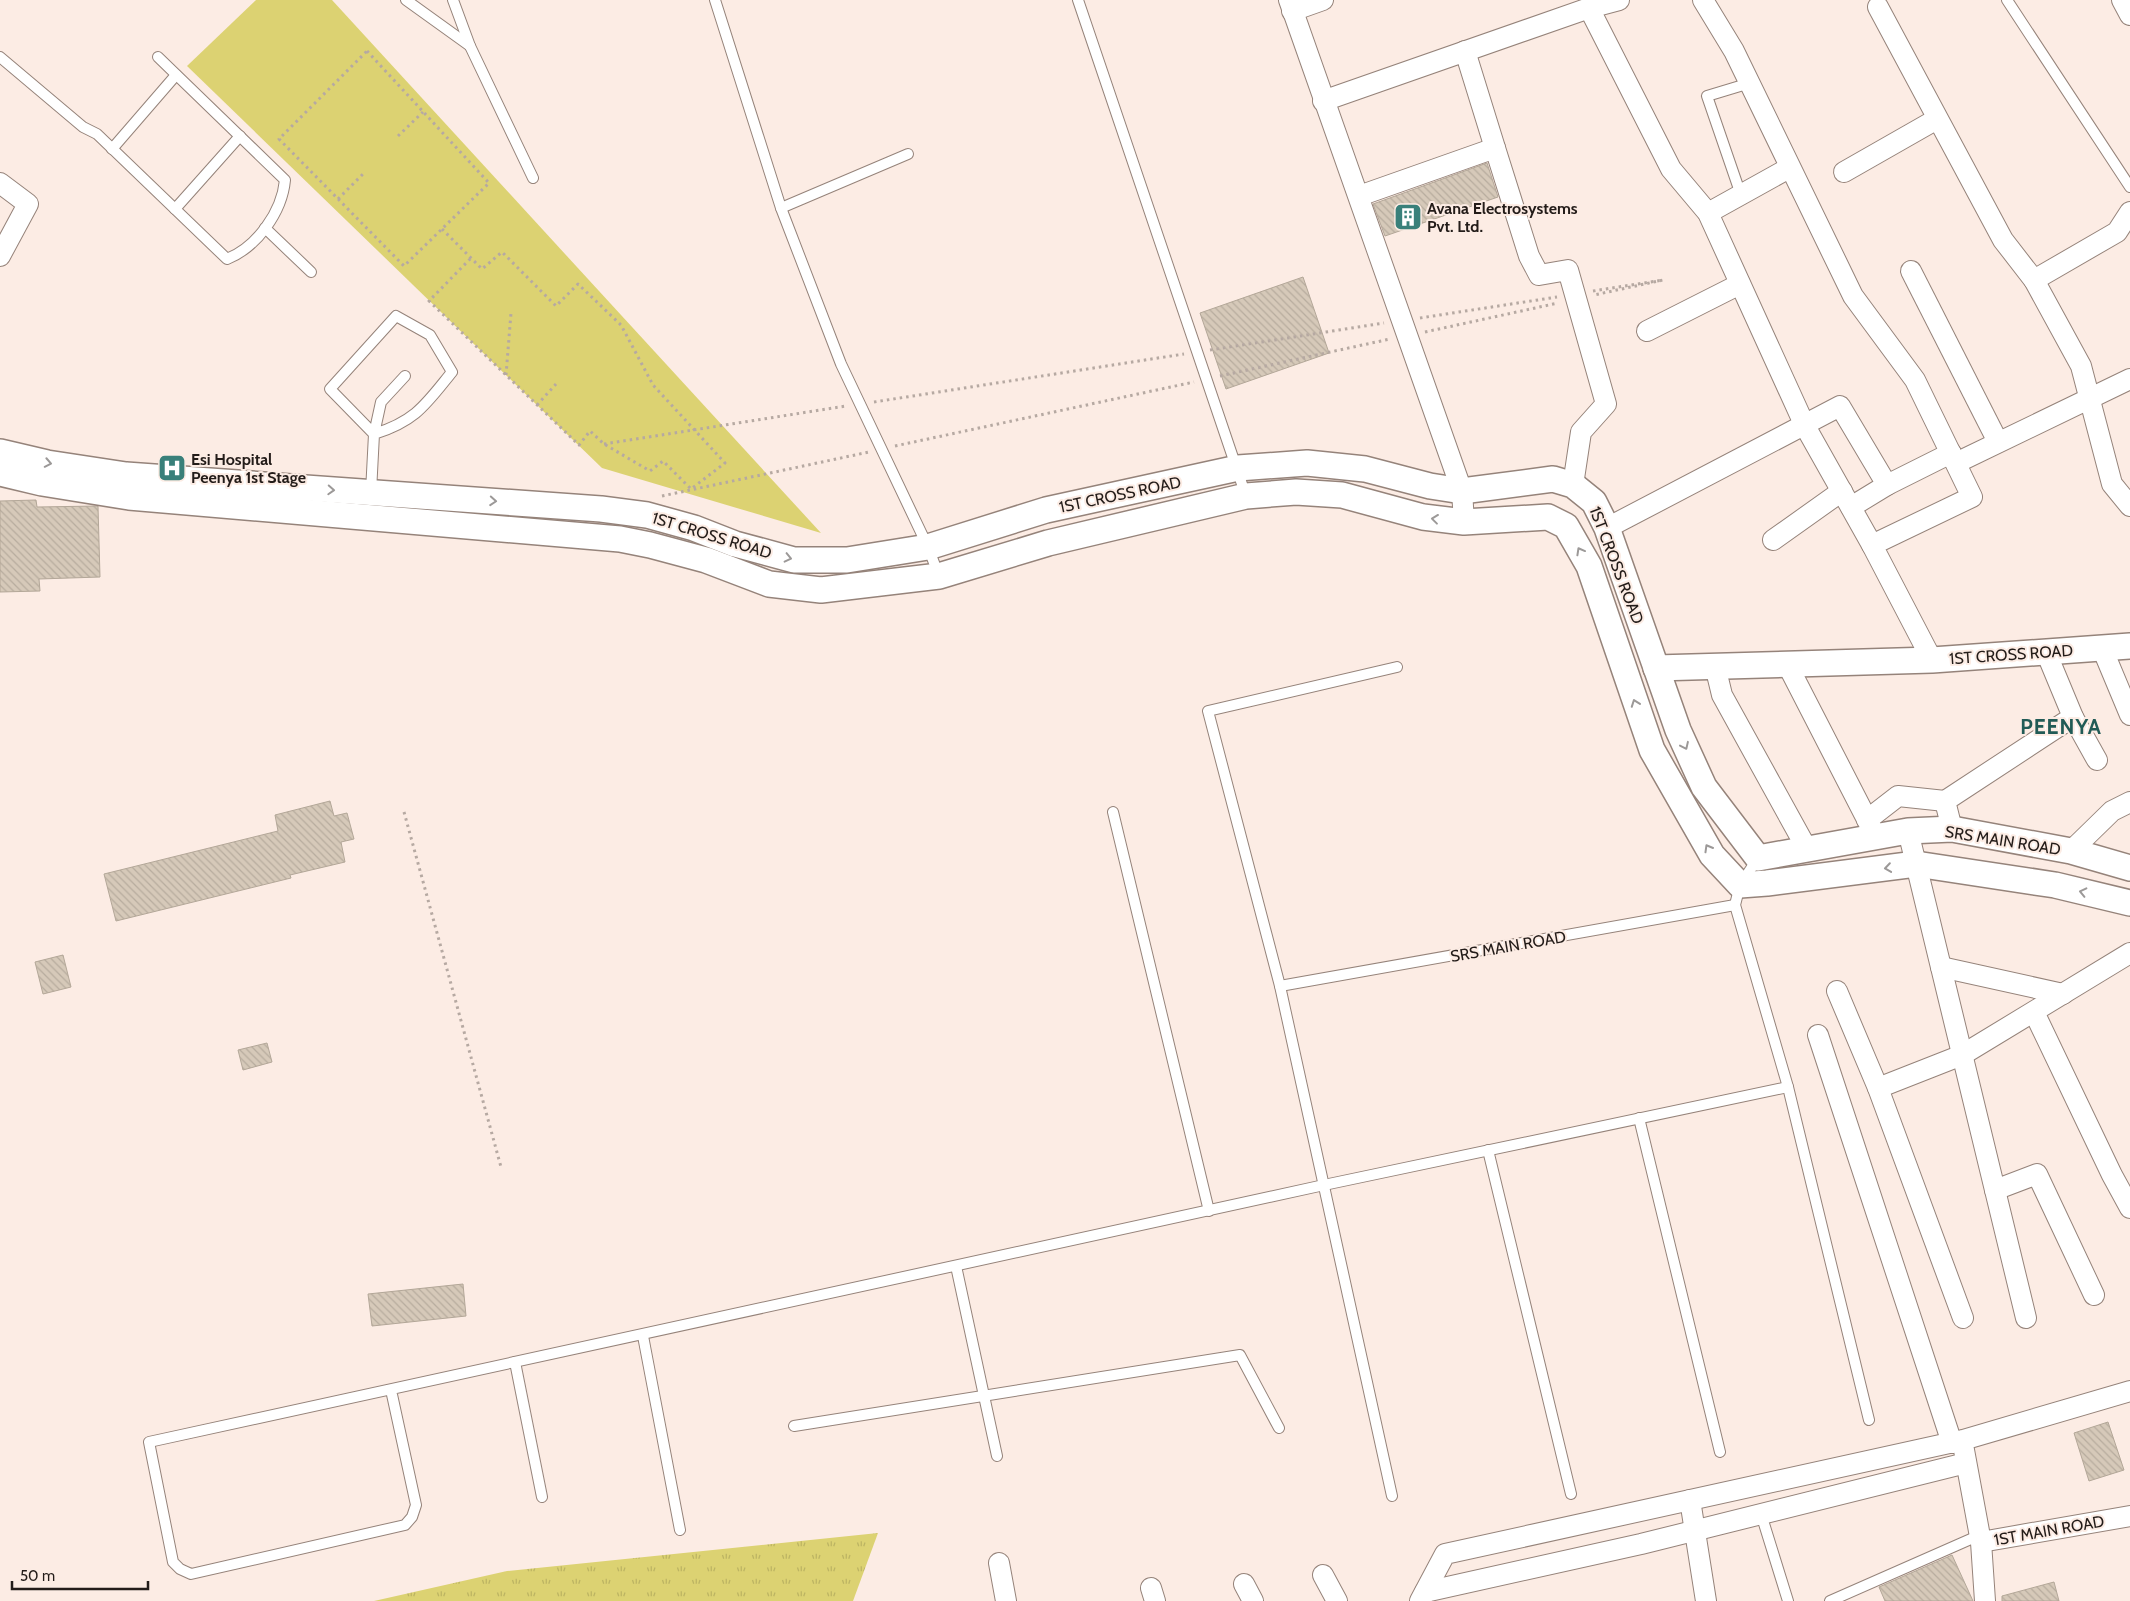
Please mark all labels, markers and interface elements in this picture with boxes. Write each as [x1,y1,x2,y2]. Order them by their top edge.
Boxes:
place label: Avana Electrosystems Pvt. Ltd. [1427,199,1578,236]
building icon: Avana Electrosystems Pvt. Ltd. [1393,202,1423,232]
place label: Esi Hospital Peenya 1st Stage [191,450,306,487]
hospital icon: Esi Hospital Peenya 1st Stage [157,453,187,483]
one-way arrow [43,457,52,467]
street label: 1ST CROSS ROAD [1057,472,1183,517]
one-way arrow [327,485,335,496]
one-way arrow [489,496,497,507]
street label: 1ST CROSS ROAD [1585,504,1648,627]
street label: 1ST CROSS ROAD [650,508,774,563]
one-way arrow [1430,514,1438,525]
one-way arrow [1577,547,1587,556]
one-way arrow [784,552,793,563]
street label: 1ST CROSS ROAD [1948,641,2074,668]
one-way arrow [1631,700,1641,708]
district label: PEENYA [2020,714,2102,739]
one-way arrow [1679,741,1690,750]
street label: SRS MAIN ROAD [1944,822,2062,859]
one-way arrow [1704,845,1714,854]
one-way arrow [1883,862,1892,872]
one-way arrow [2078,887,2087,898]
street label: SRS MAIN ROAD [1449,927,1567,966]
street label: 1ST MAIN ROAD [1992,1511,2106,1550]
scale bar [12,1558,149,1590]
text: 50 m [20,1567,55,1585]

